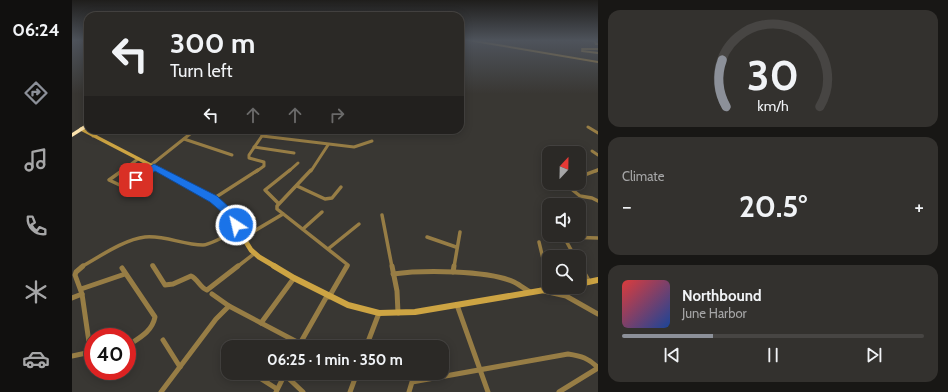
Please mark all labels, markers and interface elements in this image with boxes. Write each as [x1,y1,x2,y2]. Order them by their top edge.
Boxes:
text: 06:24 [12,19,60,41]
text: 300 m [170,26,255,60]
icon: left [104,28,156,80]
text: 30 [747,49,799,99]
text: Turn left [170,60,233,82]
icon: directions [22,79,50,107]
text: km/h [757,96,789,114]
icon: left [200,104,222,126]
icon: ahead [242,104,264,126]
icon: ahead [284,104,306,126]
icon: right [326,104,348,126]
icon: music [22,146,50,174]
north arrow [542,146,586,190]
map controls [542,146,586,294]
pin [119,163,153,197]
text: Climate [622,168,664,184]
icon: arrive [125,169,147,191]
text: 20.5° [739,188,807,225]
text: − [622,193,632,220]
text: + [914,193,924,220]
button: sound [542,198,586,242]
position arrow [215,204,257,246]
icon: phone [22,212,50,240]
button: search [542,250,586,294]
icon: climate [22,278,50,306]
text: Northbound [682,287,762,305]
text: June Harbor [682,305,747,321]
speed limit sign: 40 [84,328,136,380]
icon: previous [661,344,683,366]
icon: pause [762,344,784,366]
icon: next [863,344,885,366]
icon: car [22,345,50,373]
text: 06:25 · 1 min · 350 m [267,351,403,369]

